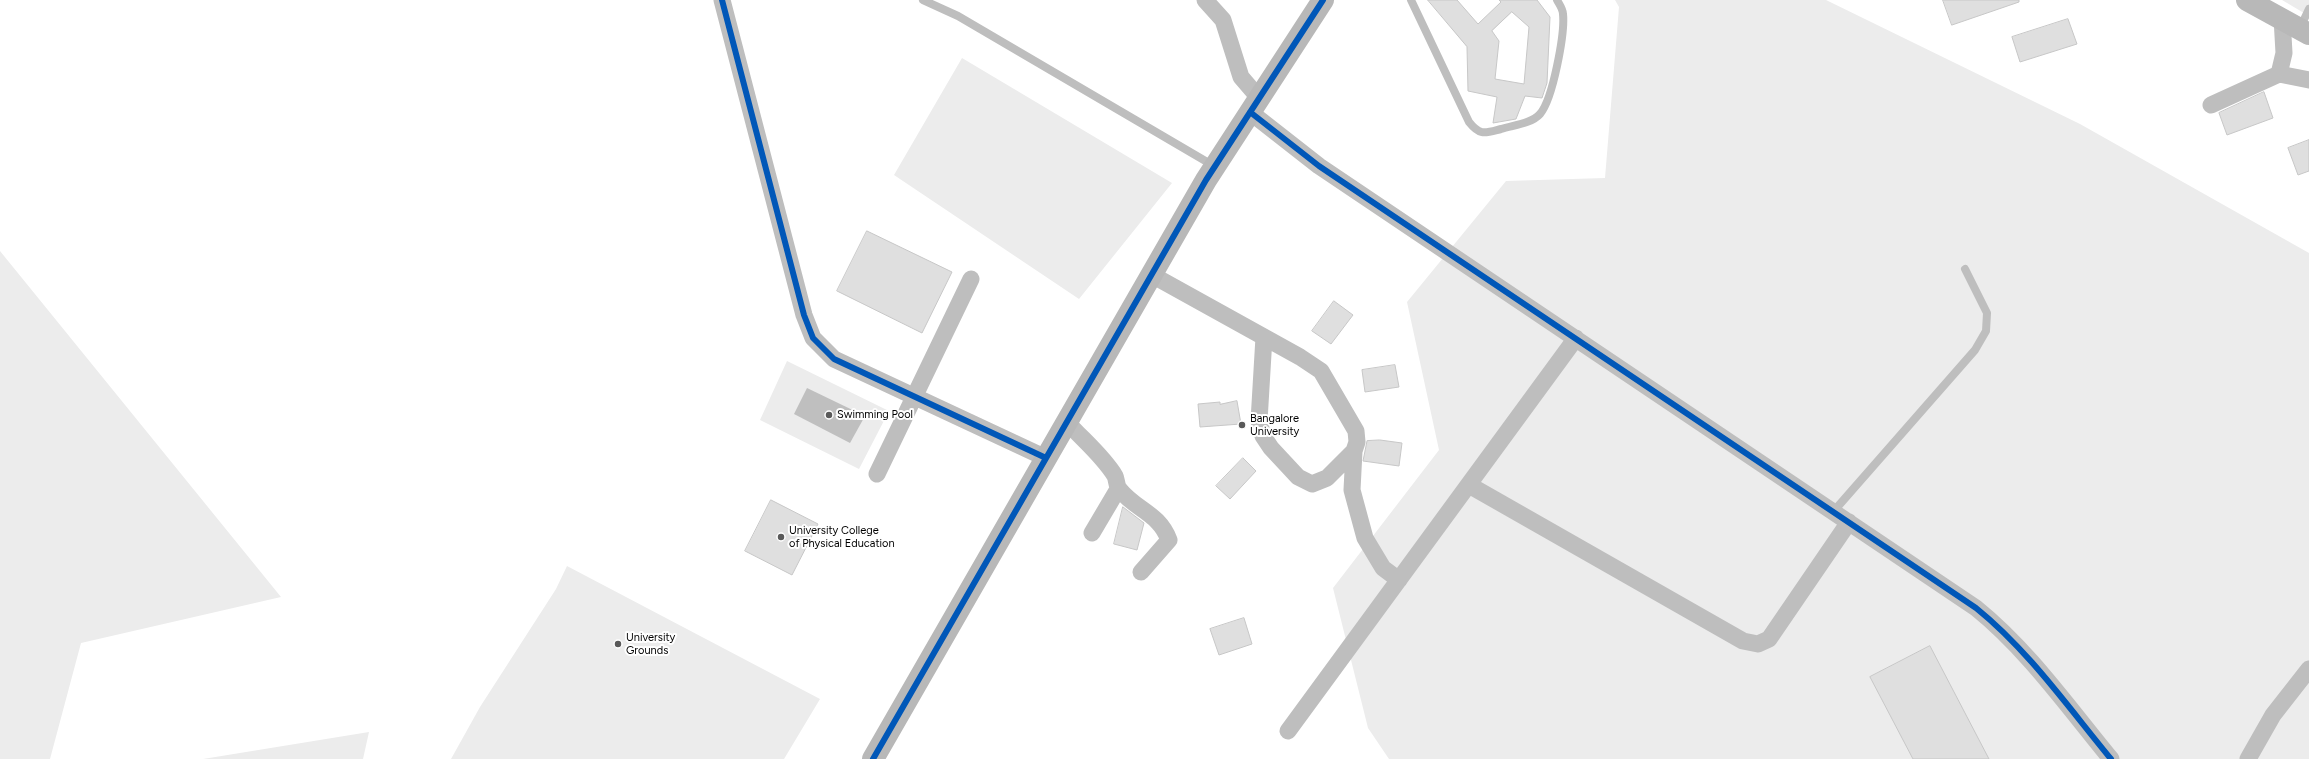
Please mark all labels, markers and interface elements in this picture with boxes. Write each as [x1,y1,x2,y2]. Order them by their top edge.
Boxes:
place label: Swimming Pool [837,408,913,422]
marker: Swimming Pool [824,410,834,420]
place label: Bangalore University [1250,412,1299,438]
marker: Bangalore University [1237,420,1247,430]
place label: University College of Physical Education [789,524,895,550]
marker: University College of Physical Education [776,532,786,542]
place label: University Grounds [626,631,675,657]
marker: University Grounds [613,639,623,649]

